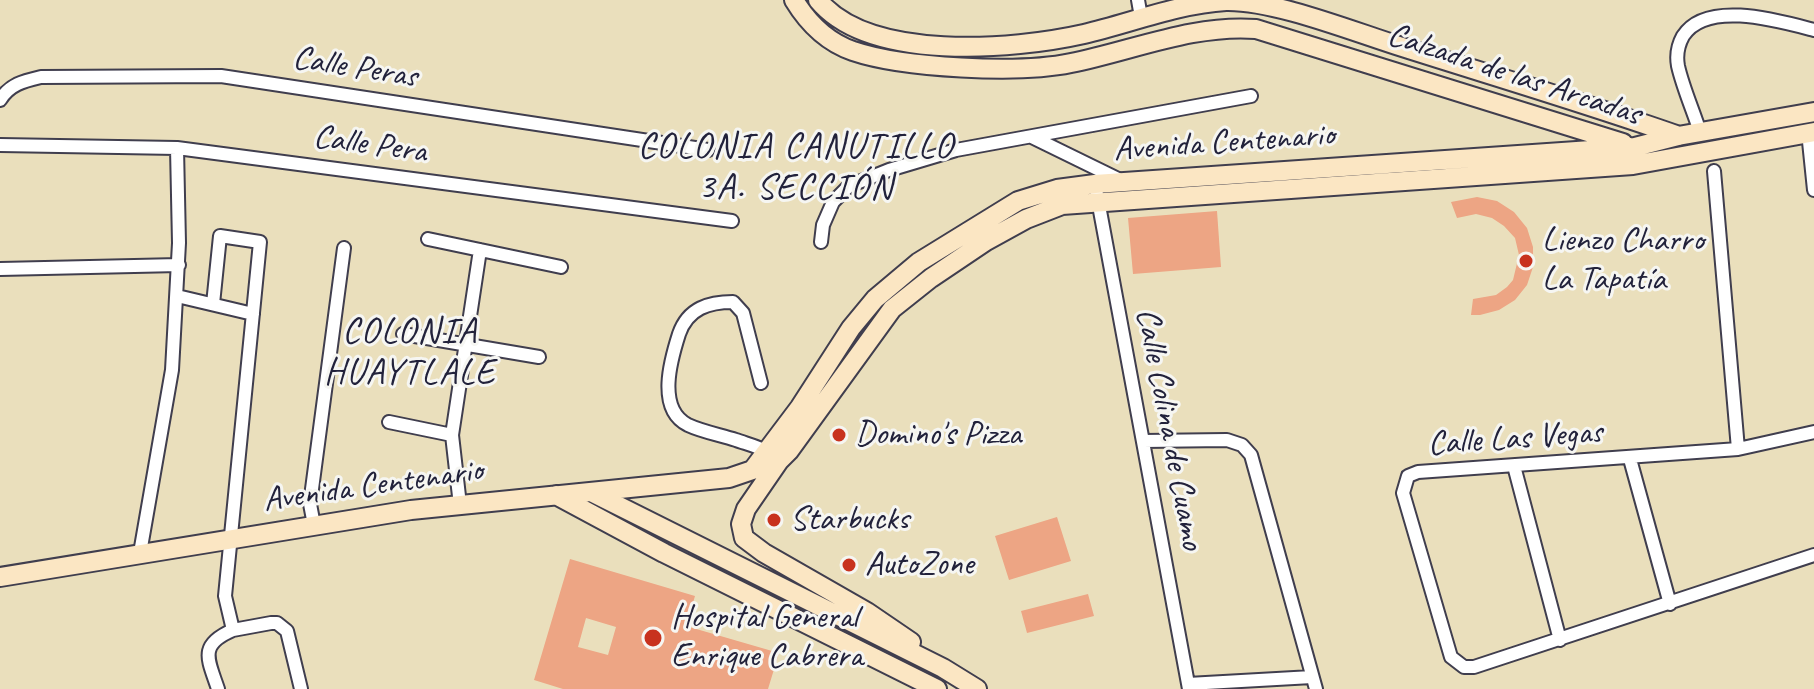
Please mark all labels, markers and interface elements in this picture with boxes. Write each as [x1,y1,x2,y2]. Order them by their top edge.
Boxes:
street label: Calzada de las Arcadas [1382,15,1646,135]
street label: Calle Peras [290,38,420,98]
street label: Avenida Centenario [1112,115,1336,171]
street label: Calle Pera [311,117,429,173]
district label: COLONIA CANUTILLO 3A. SECCIÓN [640,126,952,211]
place label: Lienzo Charro La Tapatía [1542,221,1704,300]
marker: Lienzo Charro La Tapatía [1517,252,1535,270]
street label: Calle Colina de Cuamo [1126,305,1212,553]
district label: COLONIA HUAYTLALE [323,311,497,396]
street label: Calle Las Vegas [1426,413,1604,465]
place label: Domino's Pizza [855,415,1021,455]
marker: Domino's Pizza [830,426,848,444]
street label: Avenida Centenario [261,450,485,522]
place label: Starbucks [790,500,909,540]
marker: Starbucks [765,511,783,529]
place label: AutoZone [865,545,974,585]
marker: AutoZone [840,556,858,574]
place label: Hospital General Enrique Cabrera [671,598,863,678]
marker: Hospital General Enrique Cabrera [642,627,664,649]

